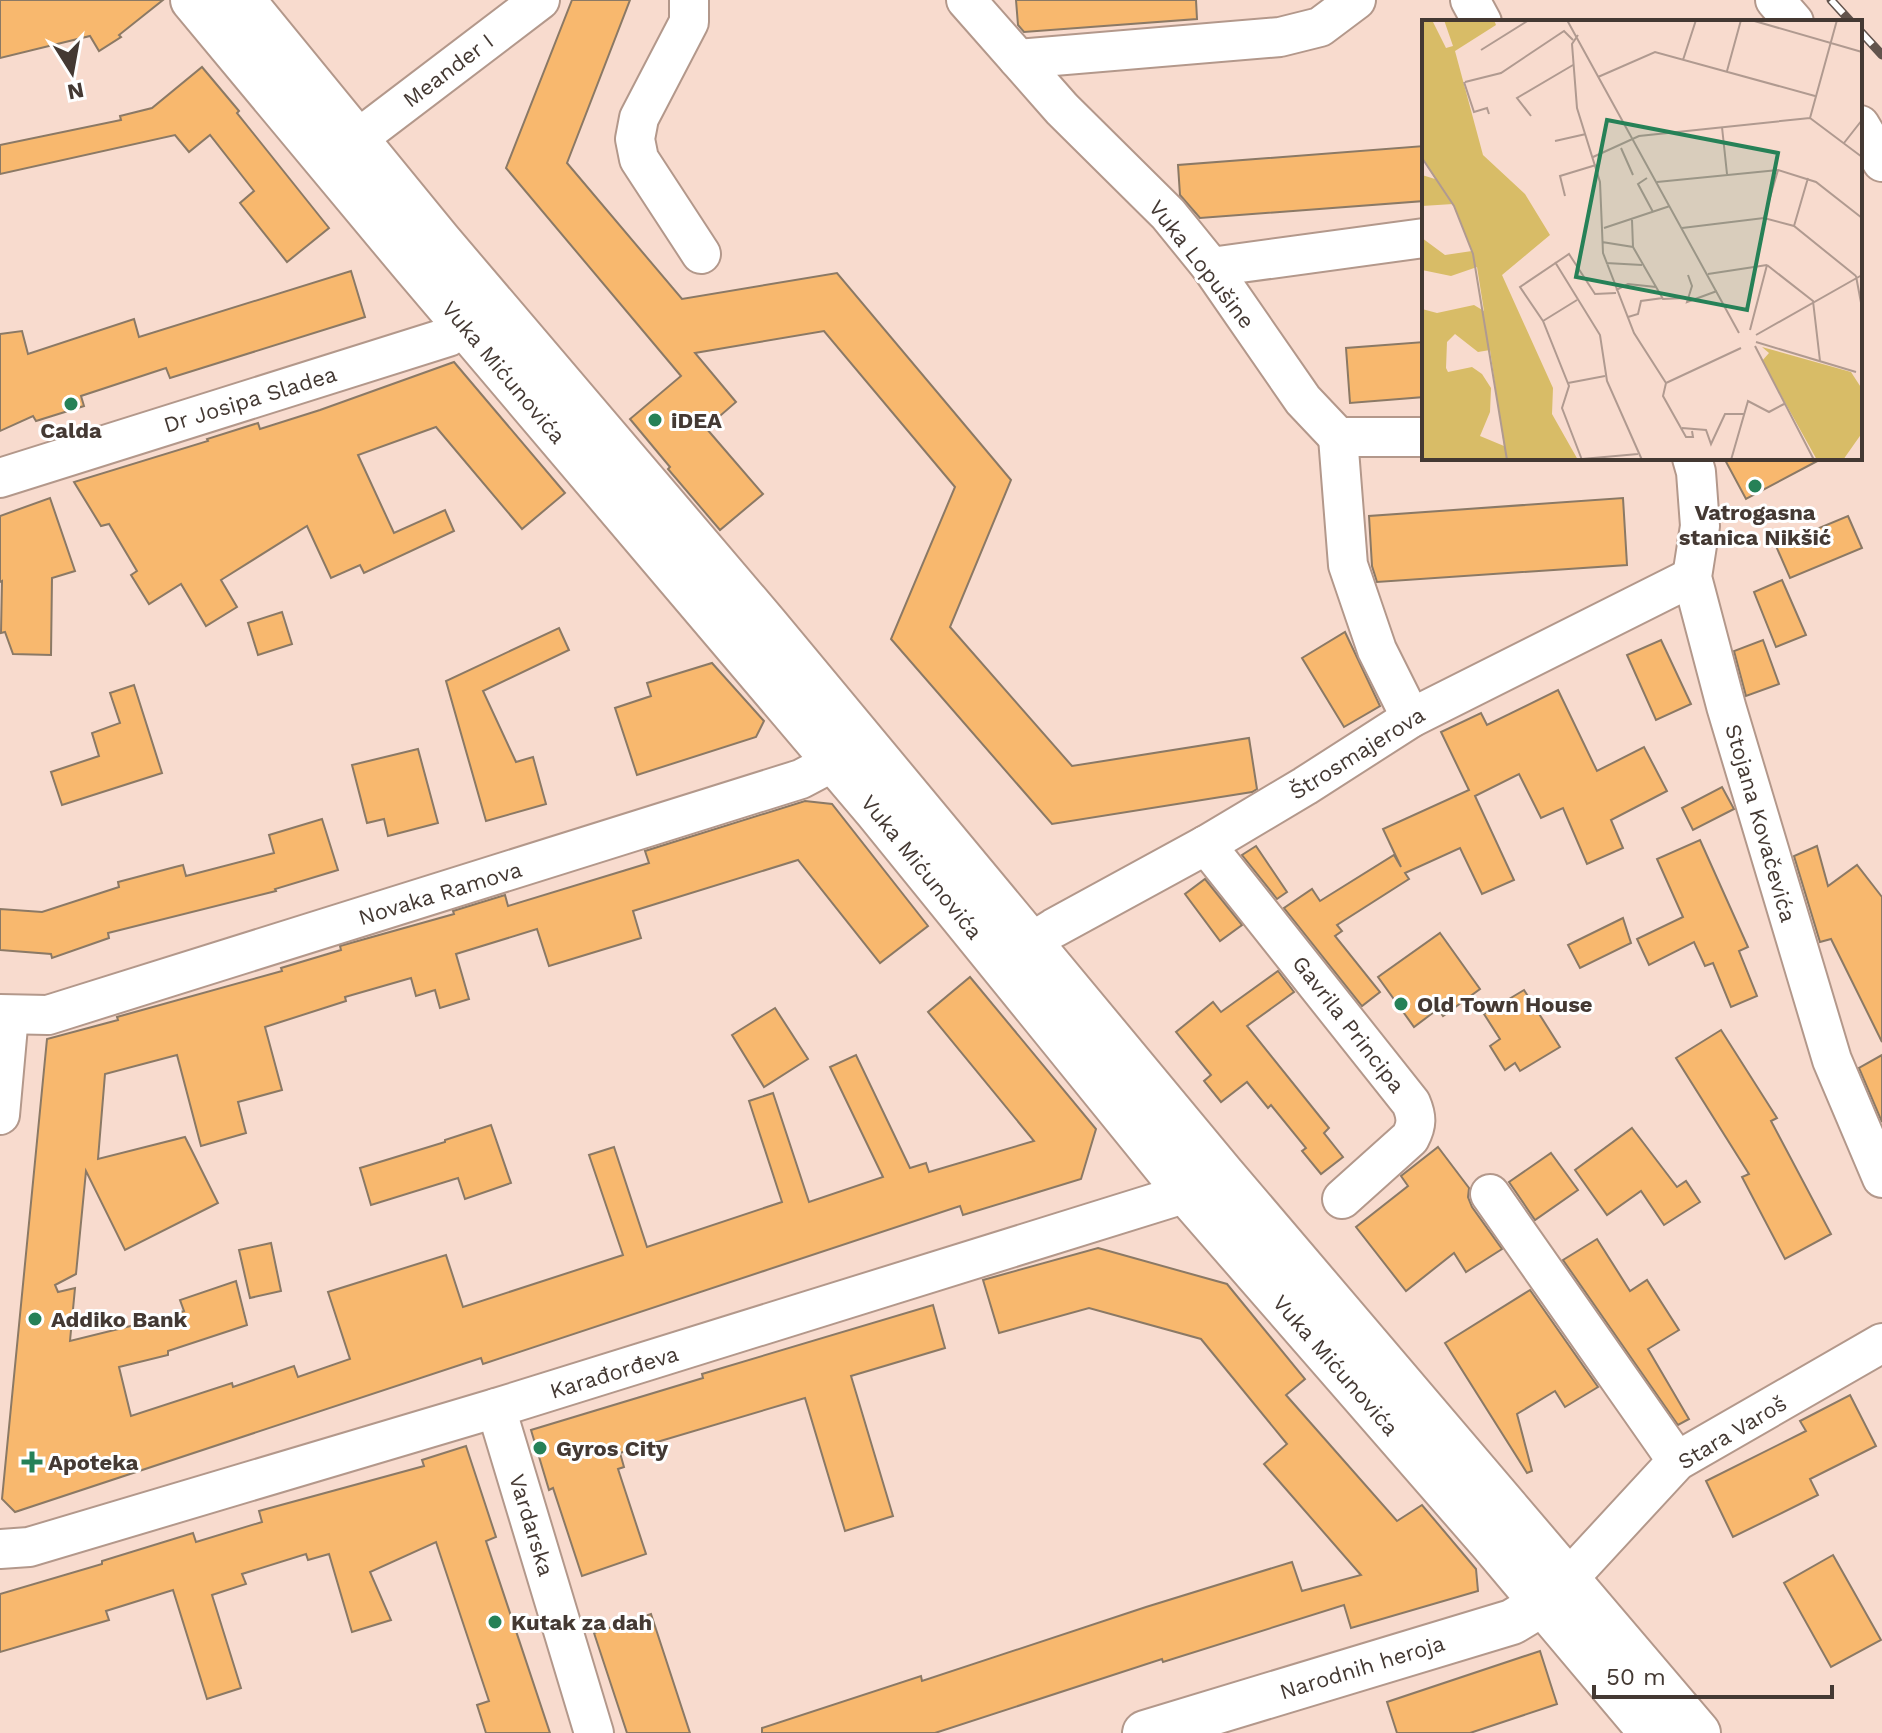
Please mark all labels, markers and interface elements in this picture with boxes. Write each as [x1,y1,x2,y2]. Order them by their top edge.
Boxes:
inset map [1422,20,1862,460]
street label: Meander I [398,28,498,112]
north arrow [32,32,112,112]
text: N [65,77,86,105]
street label: Vuka Lopušine [1144,195,1259,333]
street label: Vuka Mićunovića [437,296,570,449]
street label: Dr Josipa Sladea [161,361,340,438]
marker: Calda [62,395,80,413]
place label: iDEA [671,408,722,433]
marker: iDEA [646,411,664,429]
place label: Calda [40,418,102,443]
marker: Vatrogasna stanica Nikšić [1746,477,1764,495]
place label: Vatrogasna stanica Nikšić [1679,500,1831,550]
street label: Štrosmajerova [1285,702,1429,805]
street label: Stojana Kovačevića [1720,721,1801,925]
street label: Vuka Mićunovića [856,790,987,944]
street label: Novaka Ramova [356,857,525,930]
street label: Gavrila Principa [1287,951,1410,1098]
place label: Old Town House [1417,992,1593,1017]
marker: Old Town House [1392,995,1410,1013]
street label: Vuka Mićunovića [1268,1290,1404,1441]
place label: Addiko Bank [51,1307,188,1332]
marker: Addiko Bank [26,1310,44,1328]
street label: Karađorđeva [547,1341,681,1404]
street label: Stara Varoš [1674,1390,1791,1475]
place label: Gyros City [556,1436,669,1461]
marker: Gyros City [531,1439,549,1457]
place label: Apoteka [48,1450,139,1475]
marker: Apoteka [23,1453,41,1471]
street label: Vardarska [504,1471,559,1579]
place label: Kutak za dah [511,1610,652,1635]
marker: Kutak za dah [486,1613,504,1631]
street label: Narodnih heroja [1277,1631,1448,1704]
scale bar [1594,1649,1832,1699]
text: 50 m [1606,1663,1666,1691]

